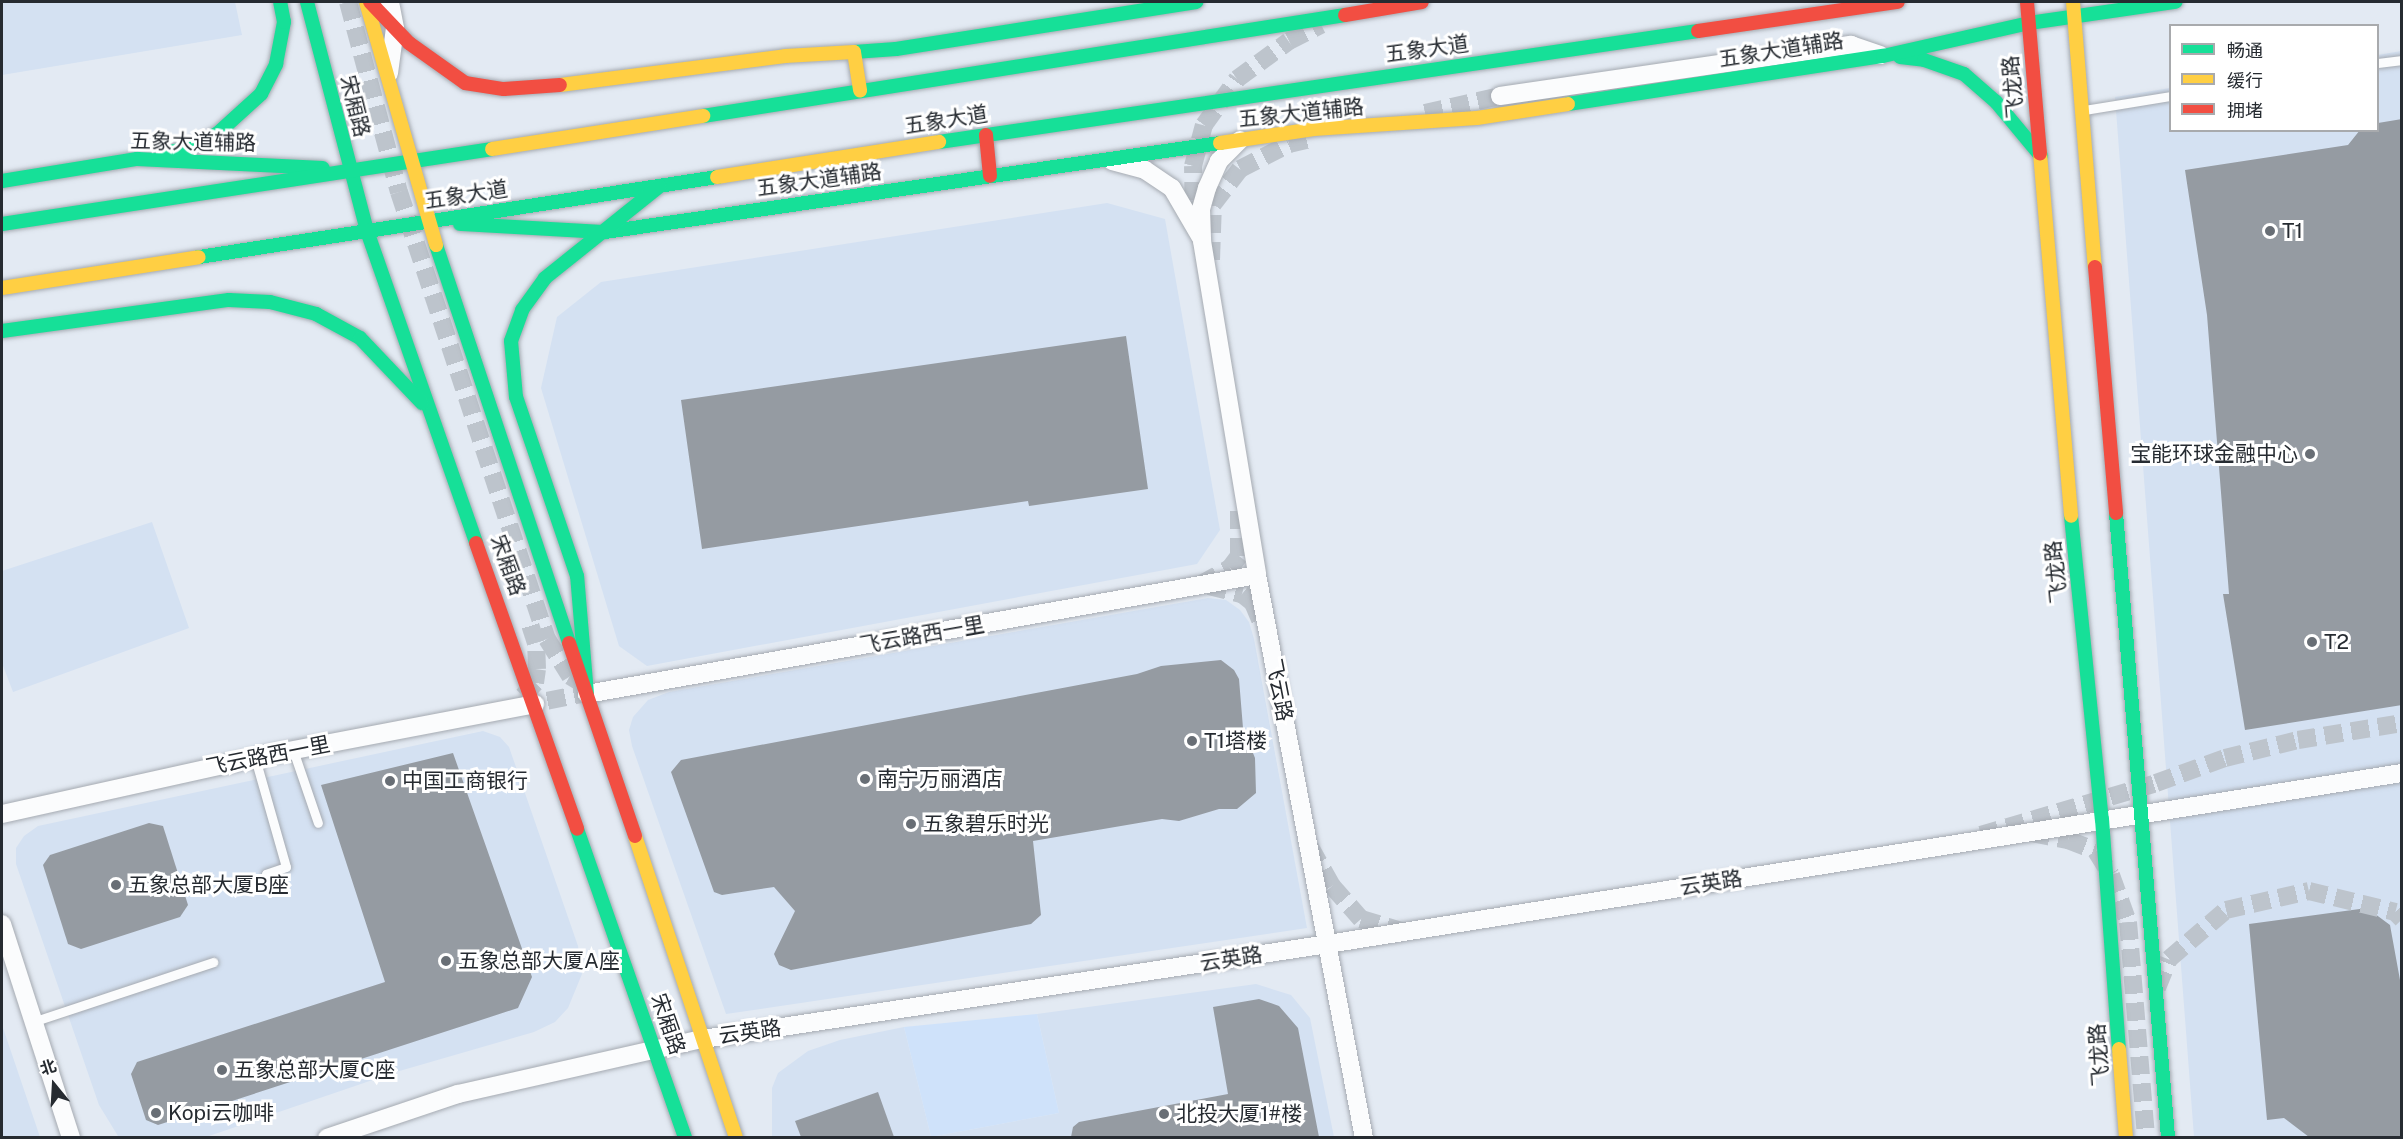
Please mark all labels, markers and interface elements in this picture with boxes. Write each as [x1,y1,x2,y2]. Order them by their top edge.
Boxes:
legend [2169,24,2379,132]
street label: 五象大道辅路 [1717,28,1845,72]
street label: 五象大道 [1384,31,1470,67]
text: 畅通 [2227,40,2263,61]
street label: 飞龙路 [1998,55,2028,119]
text: 缓行 [2227,70,2263,91]
street label: 宋厢路 [335,72,375,140]
street label: 五象大道辅路 [1237,94,1365,132]
text: 拥堵 [2227,100,2263,121]
street label: 五象大道 [903,101,989,139]
street label: 五象大道辅路 [130,128,256,156]
street label: 五象大道辅路 [755,159,883,201]
street label: 五象大道 [423,176,509,214]
place label: T1 [2282,218,2303,244]
marker: T1 [2263,224,2277,238]
place label: 宝能环球金融中心 [2130,441,2298,467]
marker: 宝能环球金融中心 [2303,447,2317,461]
street label: 宋厢路 [485,531,531,599]
street label: 飞龙路 [2040,539,2072,605]
street label: 飞云路西一里 [858,612,986,658]
place label: T2 [2324,629,2349,655]
marker: T2 [2305,635,2319,649]
street label: 飞云路 [1261,657,1297,723]
place label: T1塔楼 [1204,728,1267,754]
street label: 飞云路西一里 [204,732,332,780]
marker: T1塔楼 [1185,734,1199,748]
place label: 南宁万丽酒店 [877,766,1003,792]
place label: 中国工商银行 [402,768,528,794]
marker: 南宁万丽酒店 [858,772,872,786]
marker: 中国工商银行 [383,774,397,788]
place label: 五象碧乐时光 [923,811,1049,837]
marker: 五象碧乐时光 [904,817,918,831]
street label: 云英路 [1678,866,1744,900]
place label: 五象总部大厦B座 [128,872,289,898]
marker: 五象总部大厦B座 [109,878,123,892]
street label: 云英路 [1198,942,1264,976]
place label: 五象总部大厦A座 [458,948,620,974]
marker: 五象总部大厦A座 [439,954,453,968]
street label: 宋厢路 [646,990,690,1058]
street label: 云英路 [717,1015,783,1049]
street label: 飞龙路 [2084,1023,2114,1087]
north arrow [24,1055,84,1115]
text: 北 [38,1056,59,1079]
place label: 五象总部大厦C座 [234,1057,395,1083]
marker: 五象总部大厦C座 [215,1063,229,1077]
place label: Kopi云咖啡 [168,1100,274,1126]
place label: 北投大厦1#楼 [1176,1101,1302,1127]
marker: Kopi云咖啡 [149,1106,163,1120]
marker: 北投大厦1#楼 [1157,1107,1171,1121]

